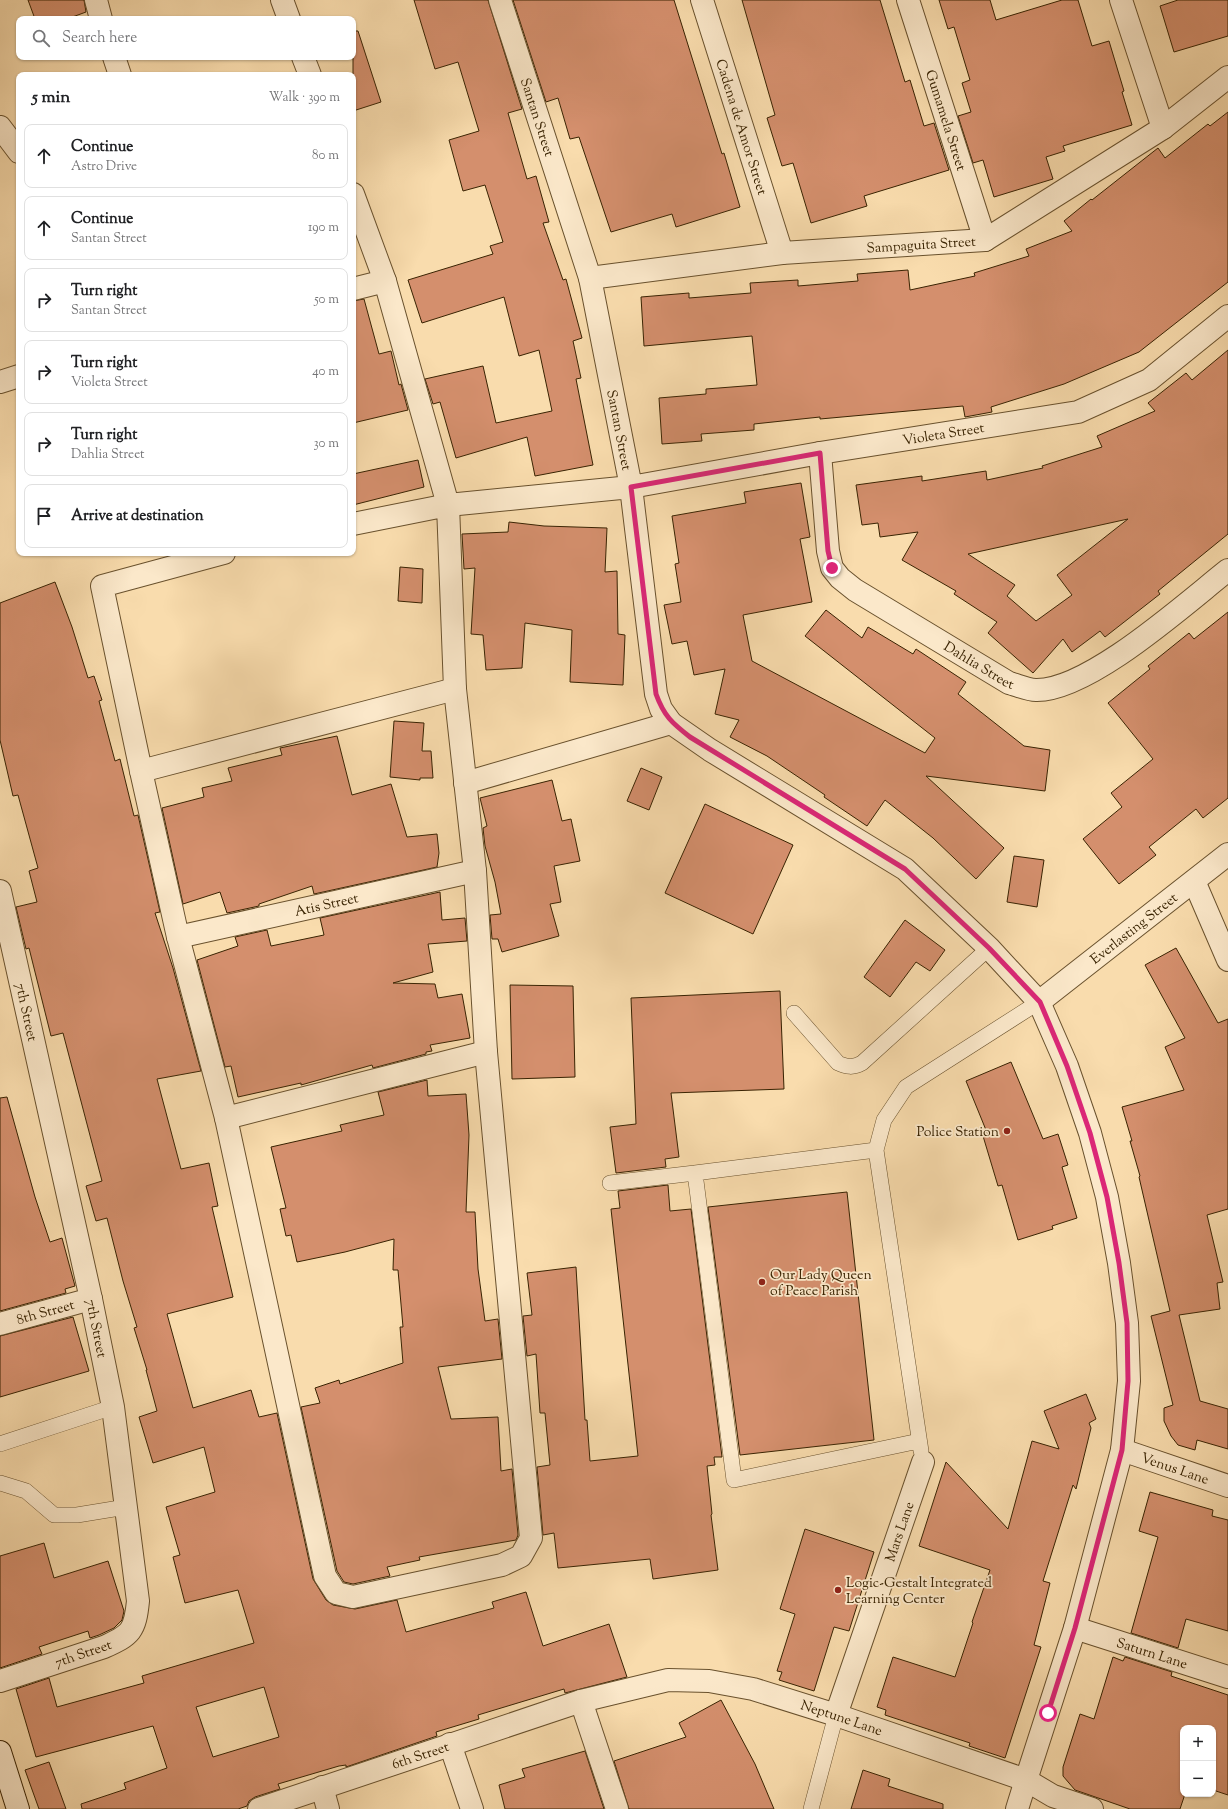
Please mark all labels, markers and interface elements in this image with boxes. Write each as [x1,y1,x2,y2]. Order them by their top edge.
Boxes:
search box [16,16,356,60]
icon: search [30,27,52,49]
text: Search here [62,28,137,49]
street label: Cadena de Amor Street [709,57,771,198]
street label: Gumamela Street [919,68,970,174]
street label: Santan Street [514,76,558,160]
text: 5 min [32,86,70,110]
text: Walk · 390 m [269,89,340,107]
text: Continue [71,137,133,158]
icon: ahead [33,145,55,167]
text: 80 m [312,147,339,165]
text: Astro Drive [71,158,137,176]
text: Continue [71,209,133,230]
icon: ahead [33,217,55,239]
text: 190 m [308,219,339,237]
text: Santan Street [71,230,147,248]
street label: Sampaguita Street [866,233,977,260]
text: Turn right [71,281,137,302]
icon: right [33,289,55,311]
text: 50 m [314,291,339,309]
text: Santan Street [71,302,147,320]
text: Turn right [71,353,137,374]
icon: right [33,361,55,383]
text: 40 m [312,363,339,381]
text: Violeta Street [71,374,148,392]
street label: Santan Street [600,388,636,472]
street label: Violeta Street [901,419,986,452]
text: Turn right [71,425,137,446]
icon: right [33,433,55,455]
text: 30 m [313,435,339,453]
text: Dahlia Street [71,446,145,464]
icon: arrive [33,505,55,527]
text: Arrive at destination [71,506,204,527]
route end [823,559,841,577]
street label: Dahlia Street [939,638,1016,696]
street label: Atis Street [293,889,361,923]
street label: Everlasting Street [1087,889,1183,970]
street label: 7th Street [9,981,41,1044]
place label: Police Station [916,1123,999,1143]
marker: Police Station [1002,1126,1012,1136]
place label: Our Lady Queen of Peace Parish [770,1266,872,1302]
marker: Our Lady Queen of Peace Parish [757,1277,767,1287]
street label: 8th Street [15,1296,77,1331]
street label: 7th Street [79,1298,111,1360]
street label: Venus Lane [1138,1449,1211,1491]
street label: Mars Lane [881,1499,921,1565]
place label: Logic-Gestalt Integrated Learning Center [846,1574,992,1610]
marker: Logic-Gestalt Integrated Learning Center [833,1585,843,1595]
street label: Saturn Lane [1113,1634,1190,1675]
street label: 7th Street [52,1636,115,1674]
street label: Neptune Lane [798,1696,885,1742]
route start [1039,1704,1057,1722]
map controls [1180,1725,1216,1797]
button: + [1180,1725,1216,1761]
street label: 6th Street [390,1738,452,1776]
button: − [1180,1761,1216,1797]

